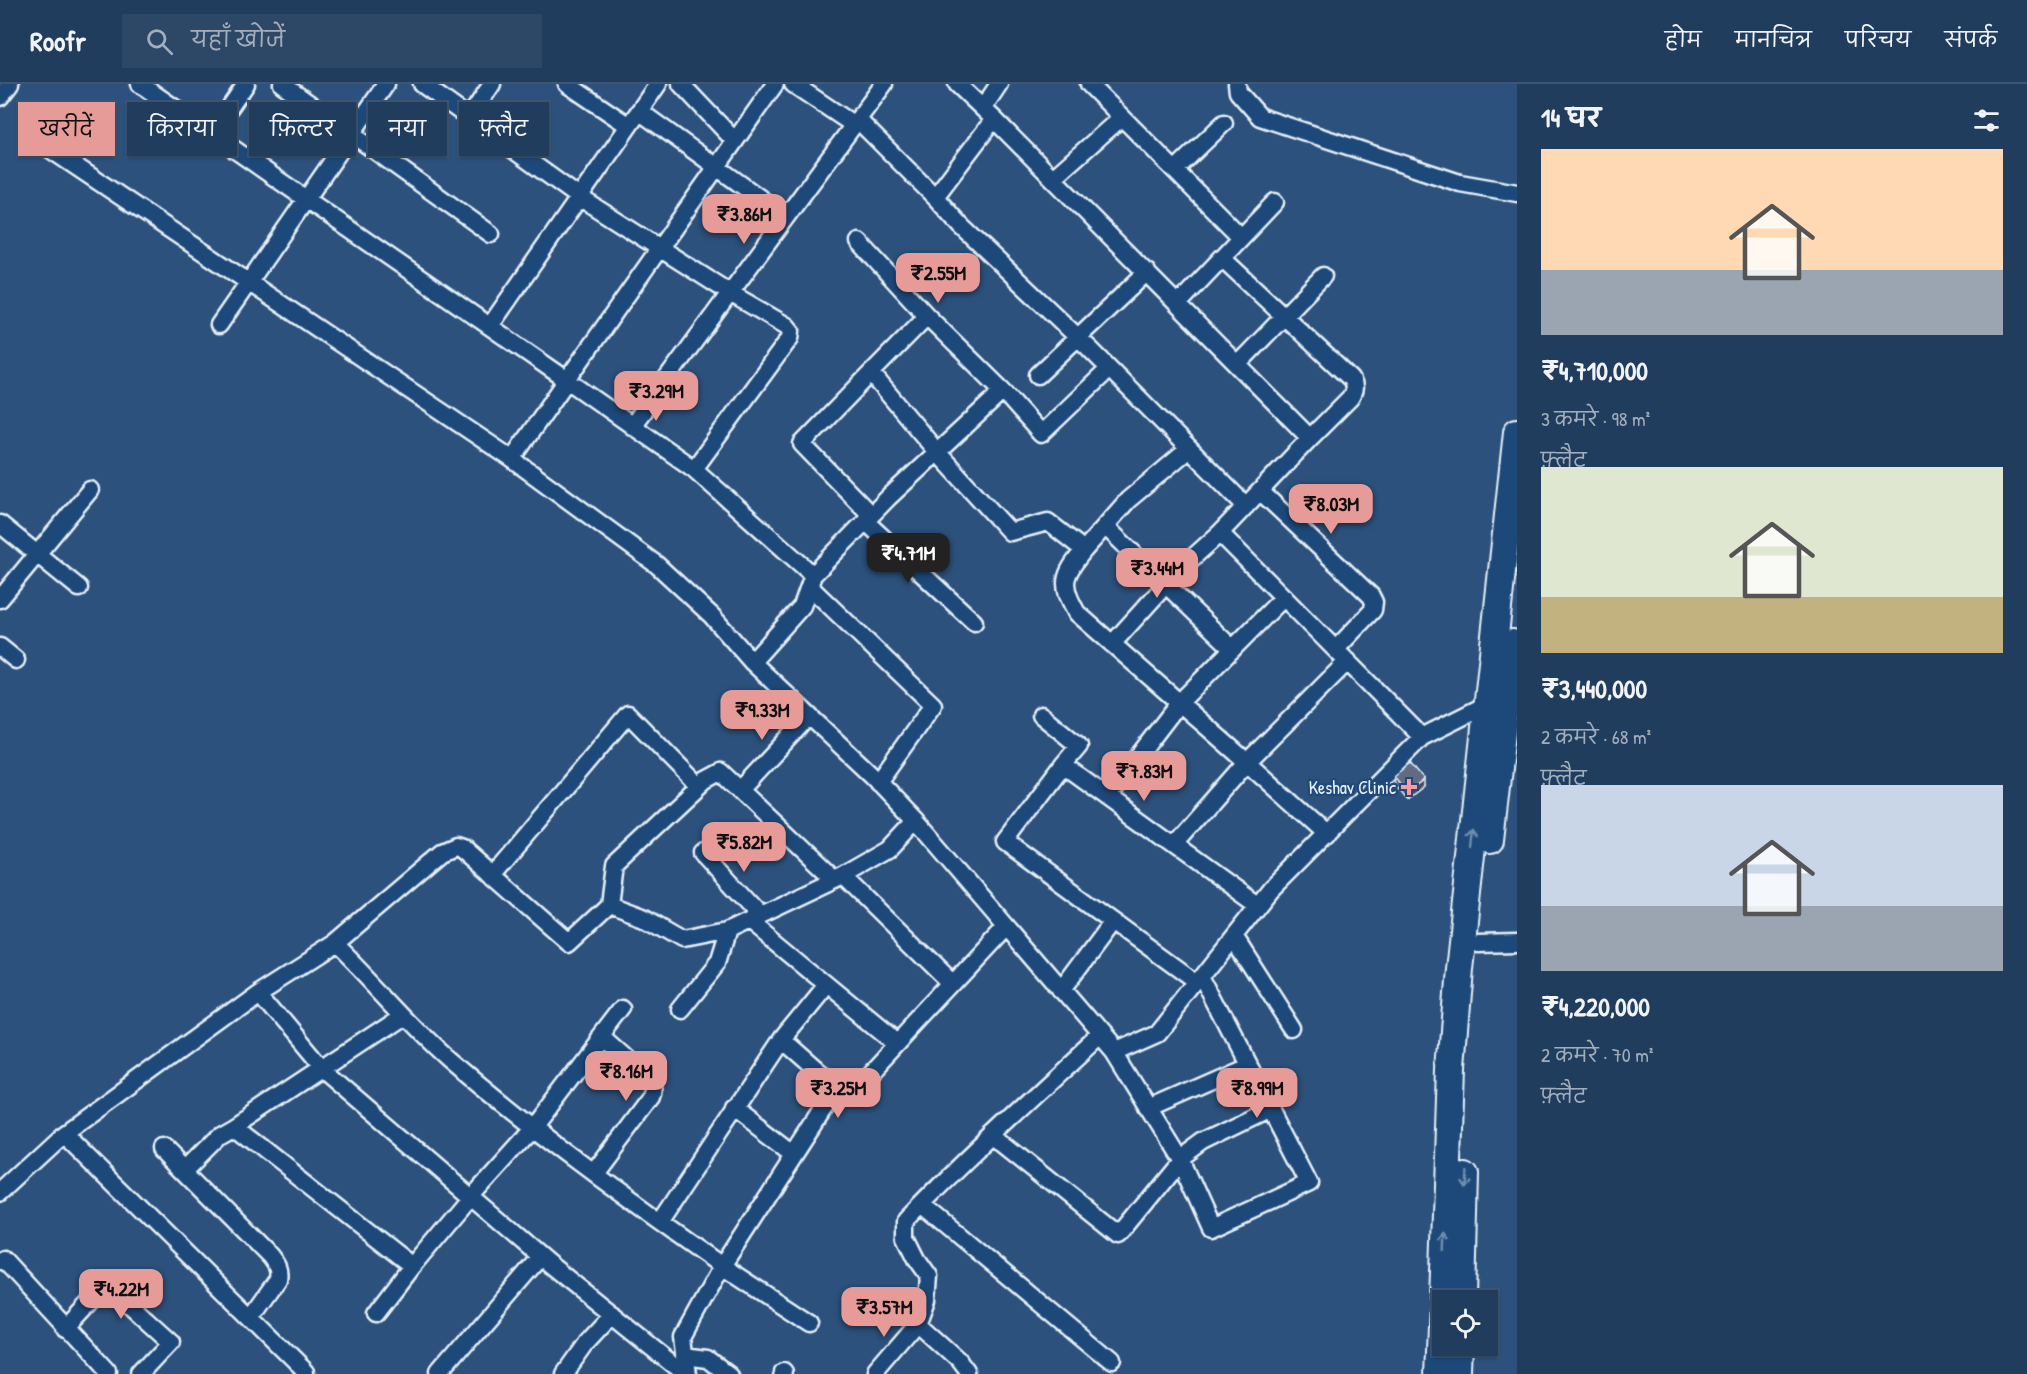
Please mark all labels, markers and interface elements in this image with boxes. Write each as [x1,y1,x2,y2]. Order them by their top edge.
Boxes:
search box [122,14,542,68]
text: Roofr [30,22,86,60]
text: यहाँ खोजें [191,24,285,54]
icon: search [143,25,176,58]
text: होम [1665,25,1702,54]
text: मानचित्र [1735,25,1812,54]
text: परिचय [1845,25,1911,54]
text: संपर्क [1944,25,1997,54]
text: 14 घर [1541,100,1601,135]
chip: खरीदें [18,102,115,156]
chip: किराया [127,102,237,156]
chip: फ़िल्टर [249,102,356,156]
chip: नया [368,102,447,156]
chip: फ़्लैट [459,102,549,156]
icon: filters [1970,104,2003,137]
icon: home [1718,188,1826,296]
pin: ₹3.86M [695,194,793,245]
text: ₹3.86M [716,200,772,227]
pin: ₹2.55M [889,253,987,304]
text: ₹2.55M [910,259,966,286]
text: ₹4,710,000 [1541,353,1648,388]
pin: ₹3.29M [607,371,705,422]
text: ₹3.29M [628,377,684,404]
text: 3 कमरे · 98 m² [1541,405,1650,432]
text: फ़्लैट [1541,446,1587,473]
pin: ₹8.03M [1282,484,1380,535]
text: ₹8.03M [1303,490,1359,517]
icon: home [1718,506,1826,614]
pin: ₹4.71M [859,533,957,584]
text: ₹4.71M [881,539,935,566]
pin: ₹3.44M [1108,548,1206,599]
text: ₹3.44M [1130,554,1184,581]
text: ₹3,440,000 [1541,671,1647,706]
pin: ₹9.33M [713,690,811,741]
text: ₹9.33M [734,696,790,723]
text: 2 कमरे · 68 m² [1541,723,1651,750]
pin: ₹7.83M [1095,751,1193,802]
text: ₹7.83M [1115,757,1173,784]
text: फ़्लैट [1541,764,1587,791]
place label: Keshav Clinic [1309,775,1396,800]
marker: Keshav Clinic [1400,778,1418,796]
pin: ₹5.82M [695,822,793,873]
icon: home [1718,824,1826,932]
text: ₹5.82M [716,828,772,855]
one-way arrow [1468,829,1479,849]
text: ₹4,220,000 [1541,989,1650,1024]
text: 2 कमरे · 70 m² [1541,1041,1653,1068]
pin: ₹8.16M [577,1051,675,1102]
text: ₹8.16M [599,1057,653,1084]
pin: ₹3.25M [789,1068,887,1119]
pin: ₹8.99M [1208,1068,1306,1119]
text: ₹3.25M [810,1074,866,1101]
text: ₹8.99M [1230,1074,1284,1101]
text: फ़्लैट [1541,1082,1587,1109]
one-way arrow [1459,1166,1471,1186]
one-way arrow [1439,1233,1450,1253]
pin: ₹4.22M [72,1269,170,1320]
text: ₹4.22M [93,1275,149,1302]
pin: ₹3.57M [835,1287,933,1338]
map controls [1432,1290,1498,1356]
button: locate [1432,1290,1498,1356]
text: ₹3.57M [855,1293,913,1320]

